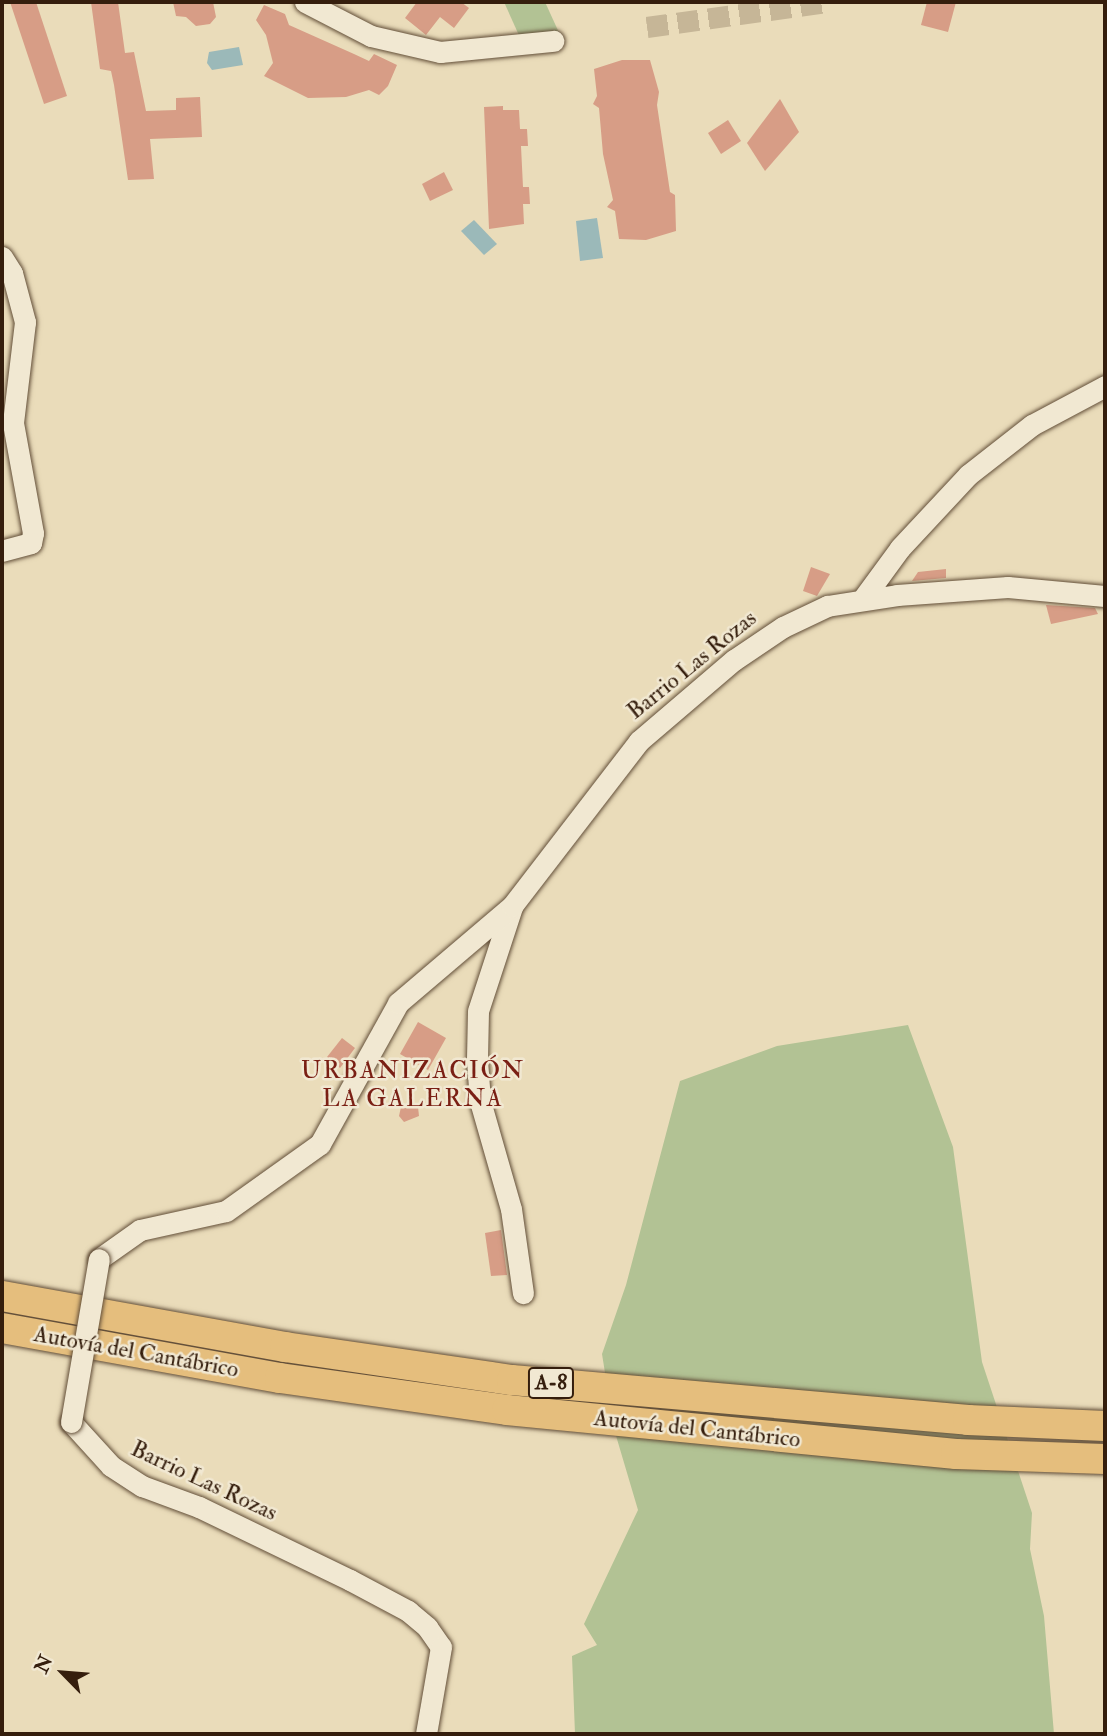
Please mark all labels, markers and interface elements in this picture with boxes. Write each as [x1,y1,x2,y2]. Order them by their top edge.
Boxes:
street label: Barrio Las Rozas [622,604,762,726]
district label: URBANIZACIÓN LA GALERNA [302,1057,524,1113]
street label: Autovía del Cantábrico [31,1320,241,1384]
road number: A-8 [526,1366,576,1400]
street label: Autovía del Cantábrico [592,1404,802,1454]
street label: Barrio Las Rozas [126,1435,282,1527]
north arrow [28,1638,98,1708]
text: N [29,1651,58,1677]

